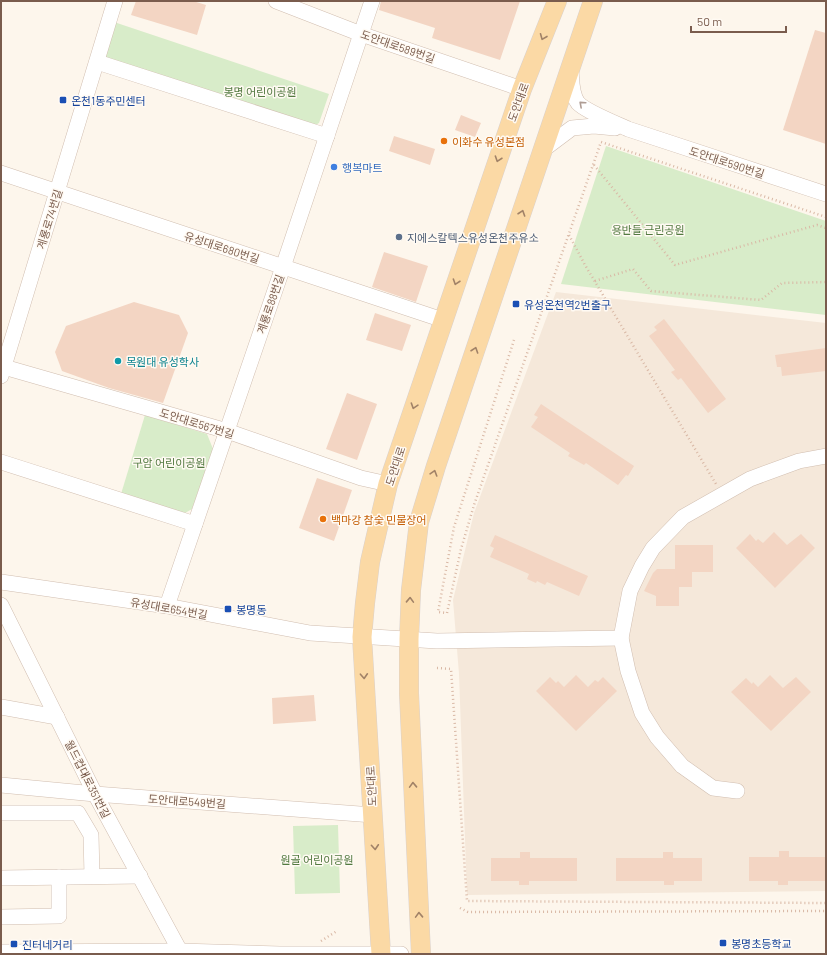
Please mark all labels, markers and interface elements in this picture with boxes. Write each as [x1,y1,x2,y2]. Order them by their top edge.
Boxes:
scale bar [691,8,786,34]
text: 50 m [697,14,722,28]
street label: 도안대로589번길 [359,27,437,65]
one-way arrow [539,34,547,41]
street label: 도안대로 [505,81,531,123]
park label: 봉명 어린이공원 [223,85,297,98]
place label: 온천1동주민센터 [71,94,146,107]
marker: 온천1동주민센터 [58,95,68,105]
one-way arrow [579,101,587,108]
place label: 이화수 유성본점 [452,135,525,148]
marker: 이화수 유성본점 [439,136,449,146]
street label: 도안대로590번길 [688,144,766,180]
one-way arrow [494,156,503,163]
place label: 행복마트 [342,161,382,174]
marker: 행복마트 [329,162,339,172]
street label: 계룡로74번길 [34,188,64,250]
one-way arrow [517,210,525,217]
park label: 용반들 근린공원 [611,223,685,236]
street label: 유성대로680번길 [183,229,261,265]
place label: 지에스칼텍스유성온천주유소 [407,231,539,244]
marker: 지에스칼텍스유성온천주유소 [394,232,404,242]
street label: 계룡로88번길 [254,273,286,335]
one-way arrow [452,279,461,286]
place label: 유성온천역2번출구 [524,298,611,311]
marker: 유성온천역2번출구 [511,299,521,309]
one-way arrow [471,346,479,353]
place label: 목원대 유성학사 [126,355,199,368]
marker: 목원대 유성학사 [113,356,123,366]
one-way arrow [411,402,419,409]
street label: 도안대로567번길 [158,405,236,441]
street label: 도안대로 [383,445,407,487]
park label: 구암 어린이공원 [132,456,206,469]
one-way arrow [429,470,438,477]
place label: 백마강 참숯 민물장어 [331,513,426,526]
marker: 백마강 참숯 민물장어 [318,514,328,524]
street label: 유성대로654번길 [129,595,209,621]
one-way arrow [406,597,415,603]
place label: 봉명동 [236,603,266,616]
marker: 봉명동 [223,604,233,614]
one-way arrow [360,673,369,679]
street label: 월드컵대로351번길 [63,738,113,820]
street label: 도안대로 [363,765,379,807]
one-way arrow [409,782,418,788]
street label: 도안대로549번길 [148,792,226,810]
one-way arrow [370,844,379,850]
park label: 원골 어린이공원 [280,853,354,866]
one-way arrow [415,912,423,918]
place label: 봉명초등학교 [731,937,792,950]
place label: 진터네거리 [22,938,73,951]
marker: 봉명초등학교 [718,938,728,948]
marker: 진터네거리 [9,939,19,949]

